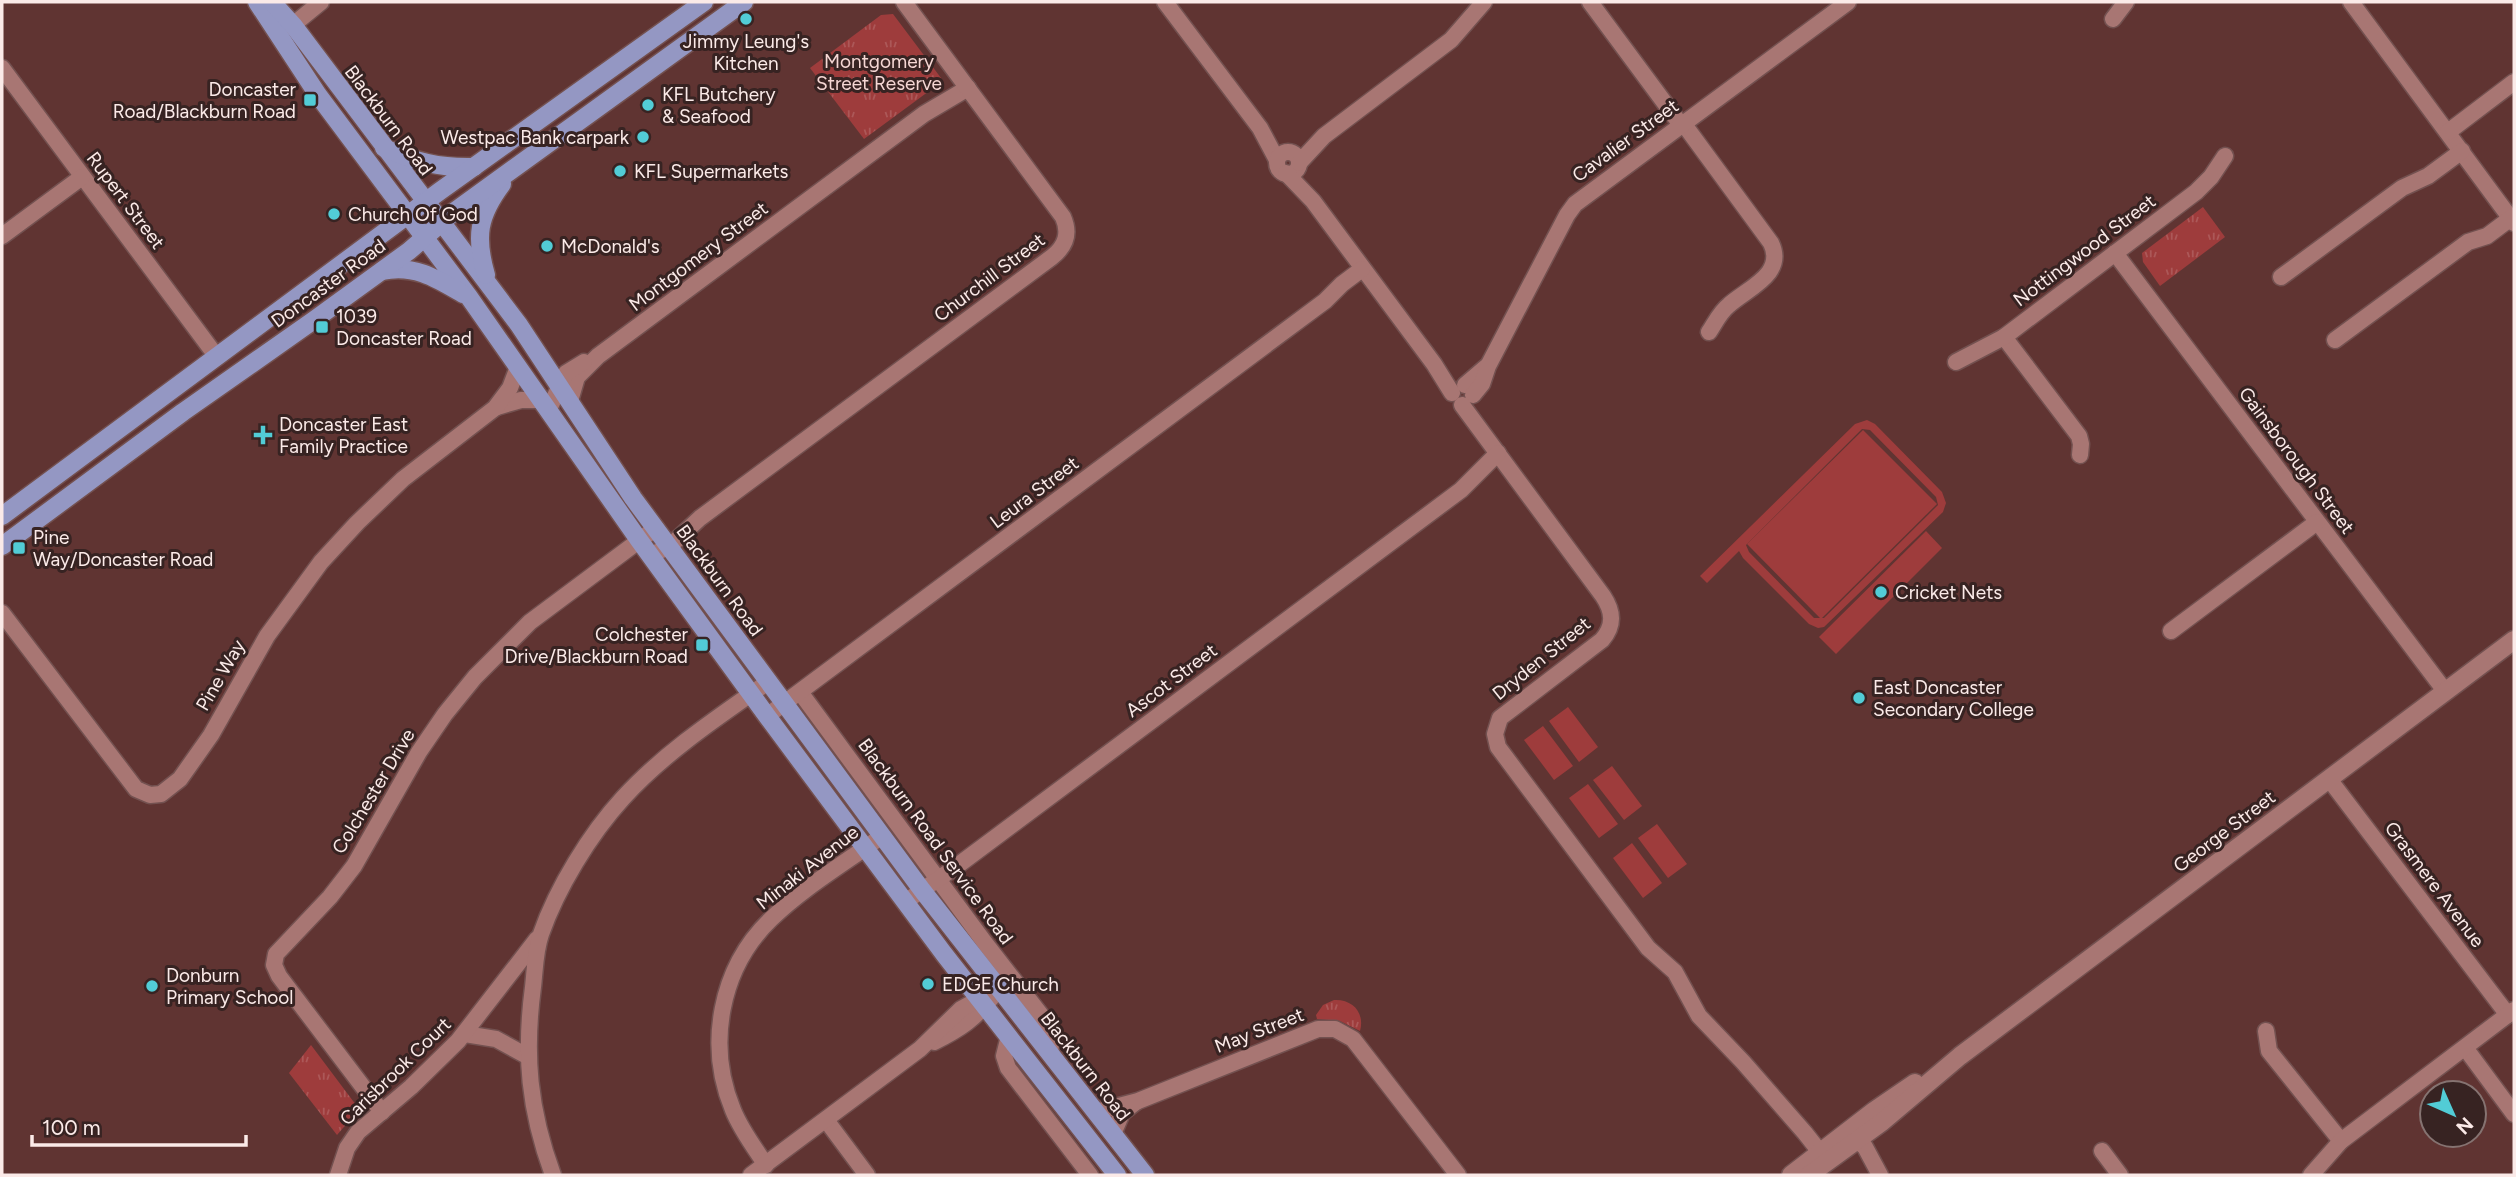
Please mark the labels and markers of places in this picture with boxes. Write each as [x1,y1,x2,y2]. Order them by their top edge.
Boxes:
marker: Jimmy Leung's Kitchen [738,11,754,27]
place label: Jimmy Leung's Kitchen [683,30,809,75]
place label: Doncaster Road/Blackburn Road [113,78,297,123]
place label: KFL Butchery & Seafood [662,83,776,128]
marker: Doncaster Road/Blackburn Road [302,92,318,108]
marker: KFL Butchery & Seafood [640,97,656,113]
place label: Westpac Bank carpark [440,126,630,149]
marker: Westpac Bank carpark [635,129,651,145]
place label: KFL Supermarkets [634,160,789,183]
marker: KFL Supermarkets [612,163,628,179]
place label: Church Of God [348,203,478,226]
marker: Church Of God [326,206,342,222]
place label: McDonald's [561,235,660,258]
marker: McDonald's [539,238,555,254]
place label: 1039 Doncaster Road [336,305,472,350]
marker: 1039 Doncaster Road [314,319,330,335]
place label: Doncaster East Family Practice [279,413,408,458]
marker: Doncaster East Family Practice [253,425,273,445]
place label: Pine Way/Doncaster Road [33,526,213,571]
marker: Pine Way/Doncaster Road [11,540,27,556]
place label: Cricket Nets [1895,581,2002,604]
marker: Cricket Nets [1873,584,1889,600]
place label: Colchester Drive/Blackburn Road [505,623,689,668]
marker: Colchester Drive/Blackburn Road [694,637,710,653]
place label: East Doncaster Secondary College [1873,676,2034,721]
marker: East Doncaster Secondary College [1851,690,1867,706]
place label: Donburn Primary School [166,964,294,1009]
place label: EDGE Church [942,973,1059,996]
marker: EDGE Church [920,976,936,992]
marker: Donburn Primary School [144,978,160,994]

